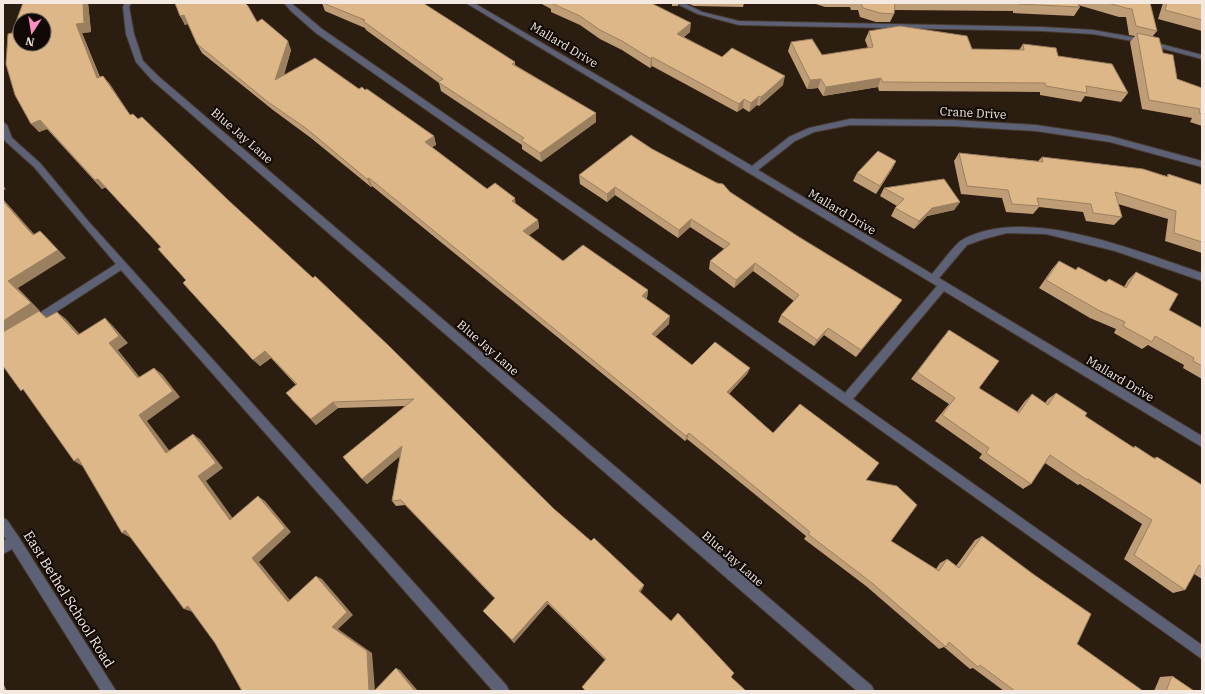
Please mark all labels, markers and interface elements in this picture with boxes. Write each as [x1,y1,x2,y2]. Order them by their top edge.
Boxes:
north arrow [12,12,52,52]
street label: Mallard Drive [528,18,601,71]
text: N [24,34,36,50]
street label: Crane Drive [939,103,1007,122]
street label: Blue Jay Lane [208,105,276,167]
street label: Mallard Drive [806,185,879,238]
street label: Blue Jay Lane [454,317,522,379]
street label: Mallard Drive [1084,352,1157,405]
street label: East Bethel School Road [19,527,119,671]
street label: Blue Jay Lane [699,528,767,590]

